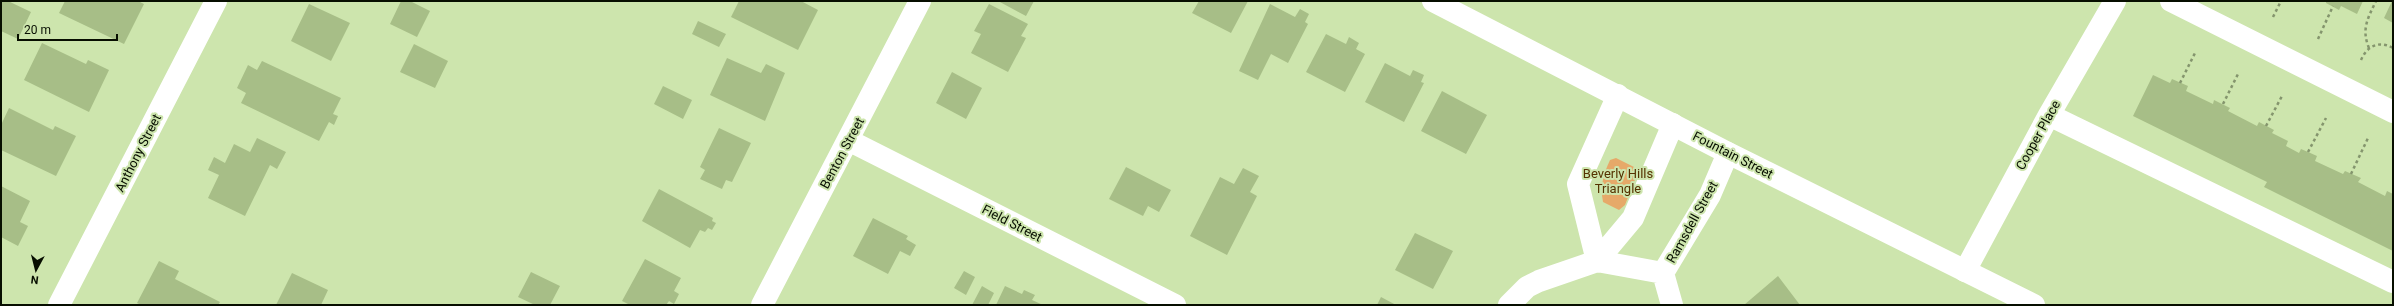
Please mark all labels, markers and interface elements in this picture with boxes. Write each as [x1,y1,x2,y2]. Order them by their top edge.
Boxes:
scale bar [18,16,117,42]
text: 20 m [24,23,51,37]
street label: Cooper Place [2013,97,2063,172]
street label: Anthony Street [112,112,164,194]
street label: Benton Street [817,115,867,191]
street label: Fountain Street [1690,128,1776,182]
park label: Beverly Hills Triangle [1583,166,1653,196]
street label: Ramsdell Street [1663,178,1721,266]
street label: Field Street [980,202,1044,244]
north arrow [16,250,56,290]
text: N [30,272,39,286]

